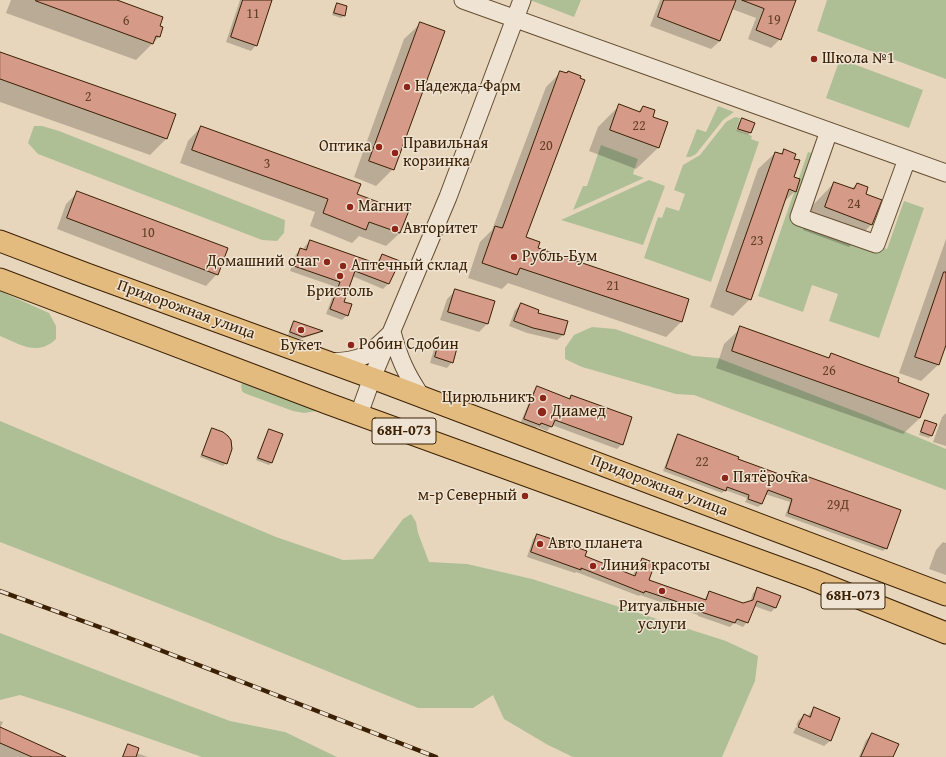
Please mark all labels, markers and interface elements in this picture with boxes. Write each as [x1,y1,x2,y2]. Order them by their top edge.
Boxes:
house number: 11 [246,6,260,22]
house number: 19 [767,12,781,28]
house number: 6 [123,13,129,29]
place label: Школа №1 [822,49,895,69]
marker: Школа №1 [809,54,819,64]
place label: Надежда-Фарм [415,77,521,97]
marker: Надежда-Фарм [402,82,412,92]
house number: 2 [85,89,91,105]
house number: 22 [632,118,646,134]
place label: Правильная корзинка [403,134,488,172]
place label: Оптика [319,137,371,157]
house number: 20 [539,138,553,154]
marker: Оптика [374,142,384,152]
marker: Правильная корзинка [390,148,400,158]
house number: 3 [264,156,270,172]
house number: 24 [847,196,861,212]
place label: Магнит [358,197,411,217]
marker: Магнит [345,202,355,212]
place label: Авторитет [403,219,478,239]
marker: Авторитет [390,224,400,234]
house number: 10 [141,225,155,241]
house number: 23 [750,233,764,249]
place label: Рубль-Бум [522,247,597,267]
place label: Домашний очаг [207,252,319,272]
marker: Рубль-Бум [509,252,519,262]
place label: Аптечный склад [351,256,468,276]
marker: Домашний очаг [322,257,332,267]
marker: Аптечный склад [338,261,348,271]
marker: Бристоль [335,271,345,281]
street label: Придорожная улица [114,276,258,344]
house number: 21 [606,278,620,294]
place label: Бристоль [307,282,373,302]
marker: Букет [296,325,306,335]
place label: Робин Сдобин [359,335,459,355]
place label: Букет [281,336,321,356]
marker: Робин Сдобин [346,340,356,350]
house number: 26 [822,363,836,379]
place label: Цирюльникъ [442,388,535,408]
marker: Цирюльникъ [538,393,548,403]
place label: Диамед [551,402,606,422]
marker: Диамед [536,406,548,418]
road number: 68Н-073 [372,418,436,444]
street label: Придорожная улица [588,451,730,521]
house number: 22 [695,454,709,470]
place label: Пятёрочка [733,468,808,488]
marker: Пятёрочка [720,473,730,483]
place label: м-р Северный [418,486,517,506]
marker: м-р Северный [520,491,530,501]
house number: 29Д [827,497,849,513]
place label: Авто планета [548,534,642,554]
marker: Авто планета [535,539,545,549]
place label: Линия красоты [601,556,710,576]
marker: Линия красоты [588,561,598,571]
road number: 68Н-073 [821,583,885,609]
marker: Ритуальные услуги [657,586,667,596]
place label: Ритуальные услуги [619,597,705,635]

